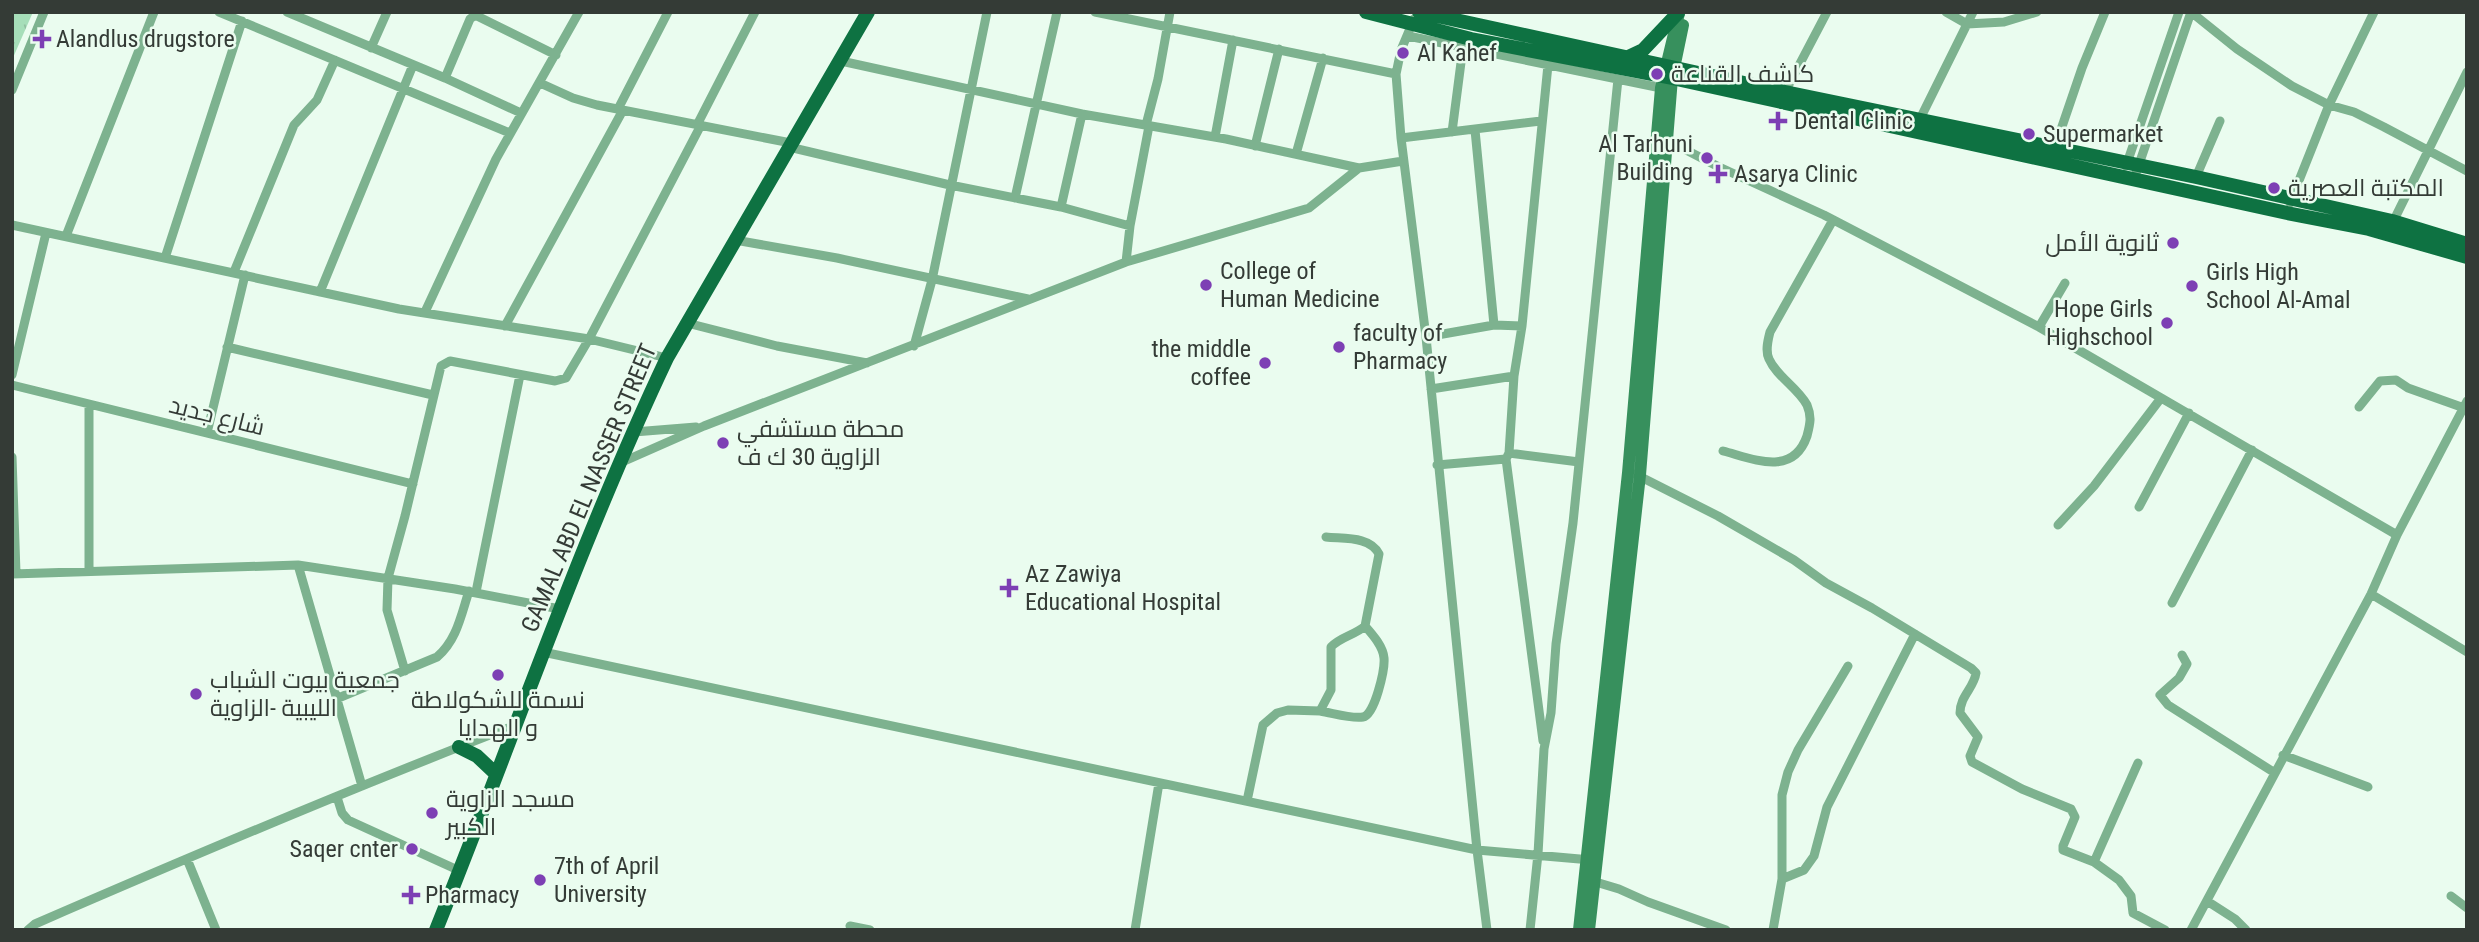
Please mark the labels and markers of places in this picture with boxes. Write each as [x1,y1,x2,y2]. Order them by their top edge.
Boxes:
place label: Alandlus drugstore [56,25,235,53]
marker: Alandlus drugstore [34,31,50,47]
place label: Al Kahef [1417,39,1497,67]
marker: Al Kahef [1395,45,1411,61]
place label: كاشف القناعة [1671,60,1814,88]
marker: كاشف القناعة [1649,66,1665,82]
place label: Dental Clinic [1794,107,1913,135]
marker: Dental Clinic [1768,111,1788,131]
place label: Supermarket [2043,120,2163,148]
marker: Supermarket [2021,126,2037,142]
place label: Al Tarhuni Building [1598,130,1693,186]
marker: Al Tarhuni Building [1699,150,1715,166]
place label: Asarya Clinic [1734,160,1857,188]
marker: Asarya Clinic [1708,164,1728,184]
place label: المكتبة العصرية [2288,174,2444,202]
marker: المكتبة العصرية [2266,180,2282,196]
place label: ثانوية الأمل [2045,229,2160,257]
marker: ثانوية الأمل [2165,235,2181,251]
place label: College of Human Medicine [1220,257,1379,313]
place label: Girls High School Al-Amal [2206,258,2350,314]
marker: College of Human Medicine [1198,277,1214,293]
marker: Girls High School Al-Amal [2184,278,2200,294]
place label: Hope Girls Highschool [2046,295,2153,351]
marker: Hope Girls Highschool [2159,315,2175,331]
place label: faculty of Pharmacy [1353,319,1447,375]
place label: the middle coffee [1151,335,1251,391]
marker: faculty of Pharmacy [1331,339,1347,355]
marker: the middle coffee [1257,355,1273,371]
place label: محطة مستشفي الزاوية 30 ك ف [737,415,905,471]
marker: محطة مستشفي الزاوية 30 ك ف [715,435,731,451]
place label: Az Zawiya Educational Hospital [1025,560,1221,616]
marker: Az Zawiya Educational Hospital [999,578,1019,598]
place label: جمعية بيوت الشباب الليبية -الزاوية [210,666,400,722]
marker: نسمة للشكولاطة و الهدايا [490,667,506,683]
marker: جمعية بيوت الشباب الليبية -الزاوية [188,686,204,702]
place label: نسمة للشكولاطة و الهدايا [411,686,585,742]
place label: مسجد الزاوية الكبير [444,785,575,841]
marker: مسجد الزاوية الكبير [424,805,440,821]
place label: Saqer cnter [290,835,398,863]
marker: Saqer cnter [404,841,420,857]
place label: 7th of April University [554,852,659,908]
marker: 7th of April University [532,872,548,888]
place label: Pharmacy [425,881,519,909]
marker: Pharmacy [403,887,419,903]

